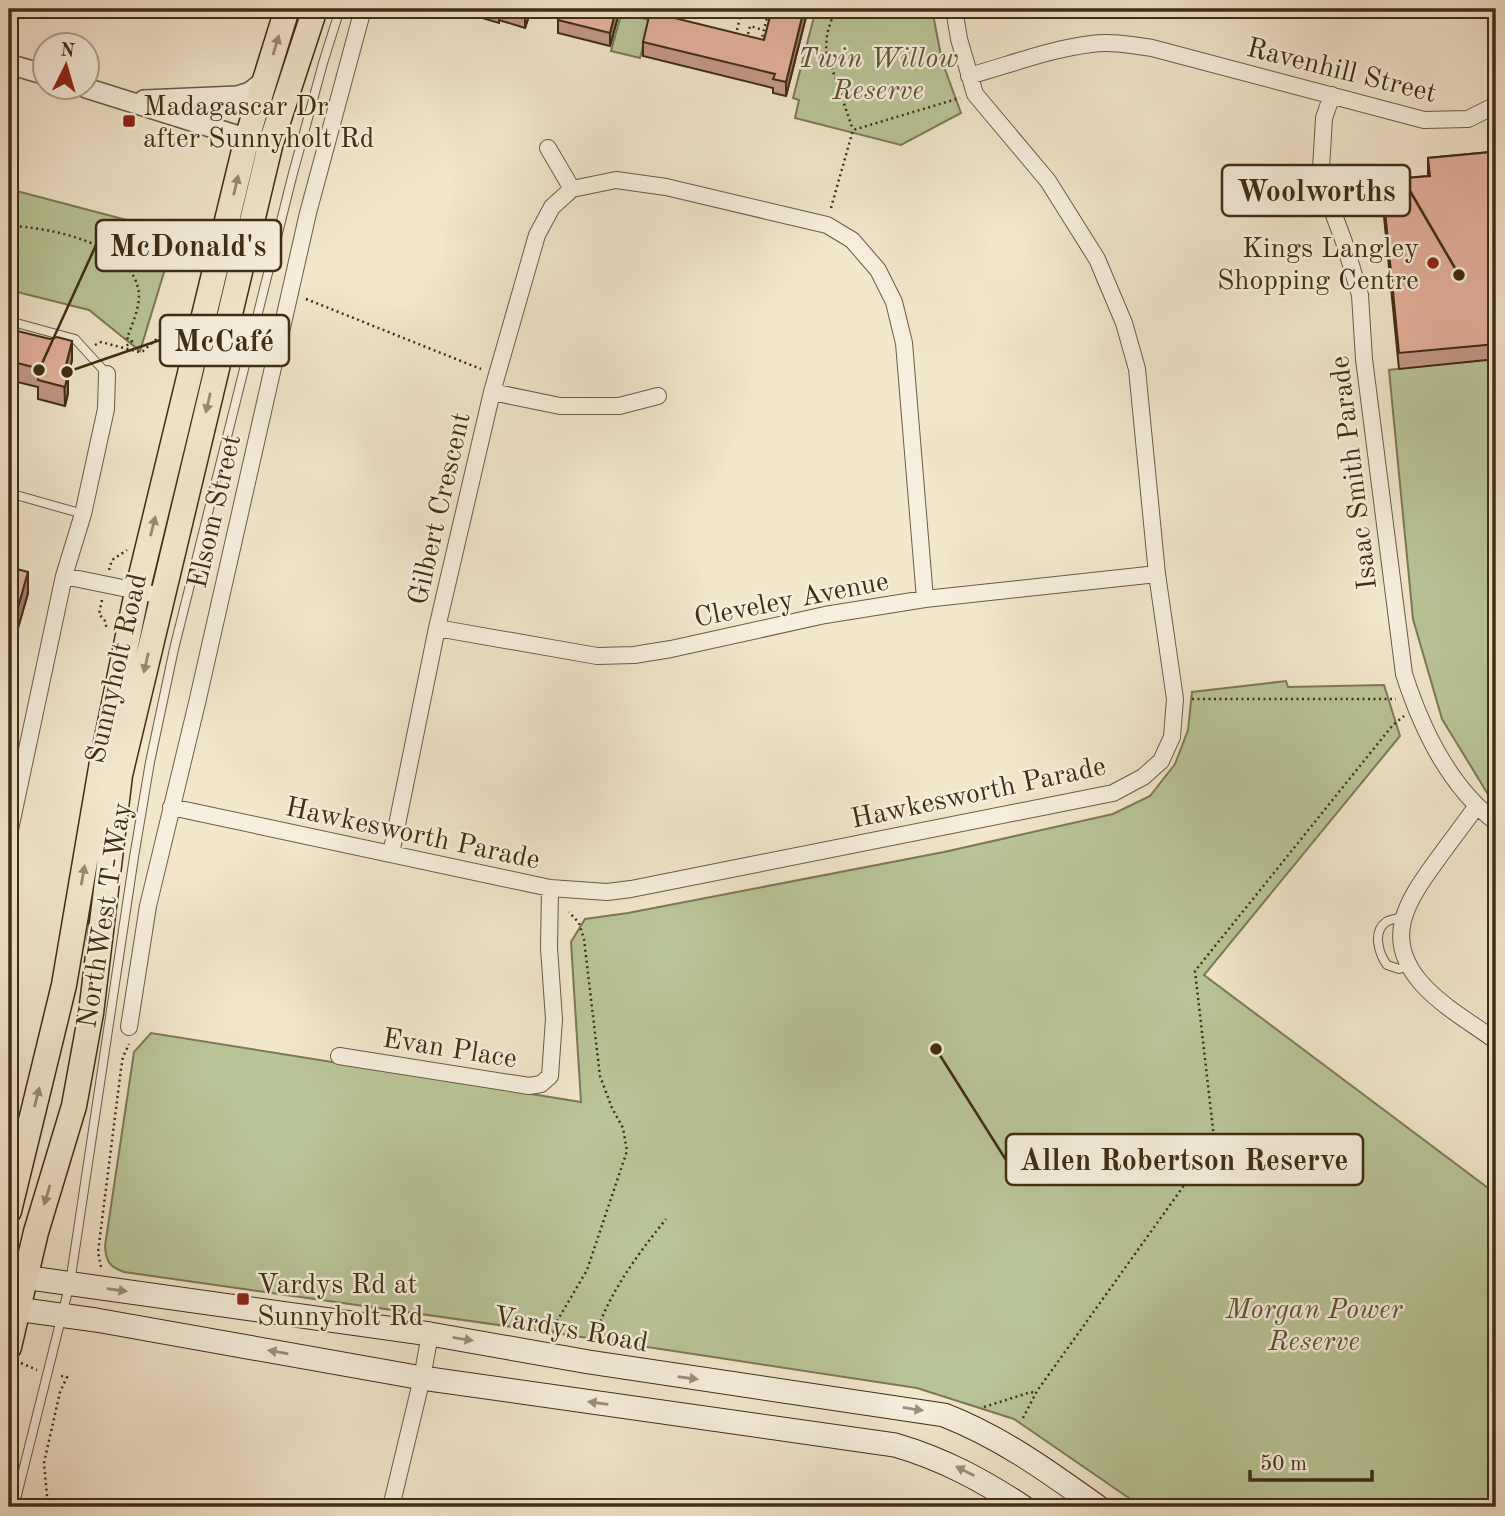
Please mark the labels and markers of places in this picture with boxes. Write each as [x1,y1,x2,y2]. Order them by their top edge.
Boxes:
place label: Madagascar Dr after Sunnyholt Rd [143,94,374,154]
marker: Madagascar Dr after Sunnyholt Rd [121,113,137,129]
callout: Woolworths [1222,165,1410,216]
callout: McDonald's [96,220,281,271]
place label: Kings Langley Shopping Centre [1217,236,1419,296]
marker: Kings Langley Shopping Centre [1425,255,1441,271]
callout: McCafé [160,315,289,366]
callout: Allen Robertson Reserve [1006,1134,1363,1185]
place label: Vardys Rd at Sunnyholt Rd [257,1272,423,1332]
marker: Vardys Rd at Sunnyholt Rd [235,1291,251,1307]

